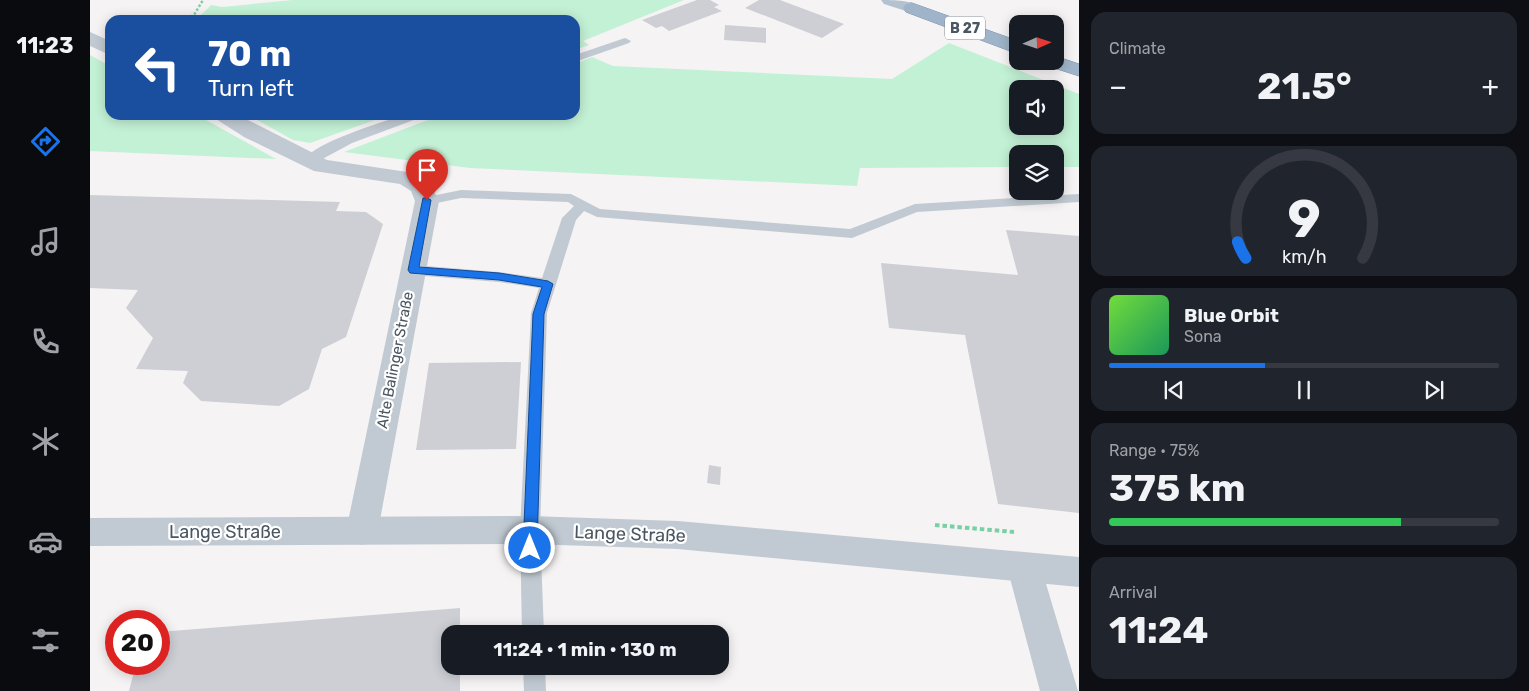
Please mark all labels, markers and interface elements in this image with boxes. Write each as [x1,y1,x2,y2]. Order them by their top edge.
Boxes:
north arrow [1009,15,1064,70]
map controls [1009,15,1064,200]
road number: B 27 [945,16,985,40]
text: 11:23 [16,32,74,59]
text: 70 m [208,33,291,75]
icon: left [125,35,190,100]
text: Climate [1109,39,1166,58]
text: 21.5° [1257,63,1352,109]
text: − [1109,70,1127,103]
text: + [1482,70,1499,103]
text: Turn left [208,75,294,102]
button: sound [1009,80,1064,135]
icon: directions [28,124,63,159]
button: layers [1009,145,1064,200]
pin [406,149,448,200]
icon: arrive [413,156,441,184]
text: 9 [1287,188,1321,250]
icon: music [28,224,63,259]
text: km/h [1282,246,1326,267]
street label: Alte Balinger Straße [373,290,417,430]
text: Blue Orbit [1184,304,1279,327]
icon: phone [28,324,63,359]
text: Sona [1184,327,1222,346]
icon: previous [1160,376,1188,404]
icon: pause [1290,376,1318,404]
icon: next [1420,376,1448,404]
icon: climate [28,424,63,459]
text: Range · 75% [1109,441,1200,460]
text: 375 km [1109,465,1246,511]
street label: Lange Straße [169,521,281,543]
position arrow [503,521,555,573]
street label: Lange Straße [574,521,686,547]
icon: car [28,524,63,559]
text: Arrival [1109,583,1157,602]
text: 11:24 [1109,607,1208,653]
speed limit sign: 20 [105,610,170,675]
icon: filters [28,623,63,658]
text: 11:24 · 1 min · 130 m [493,638,677,661]

